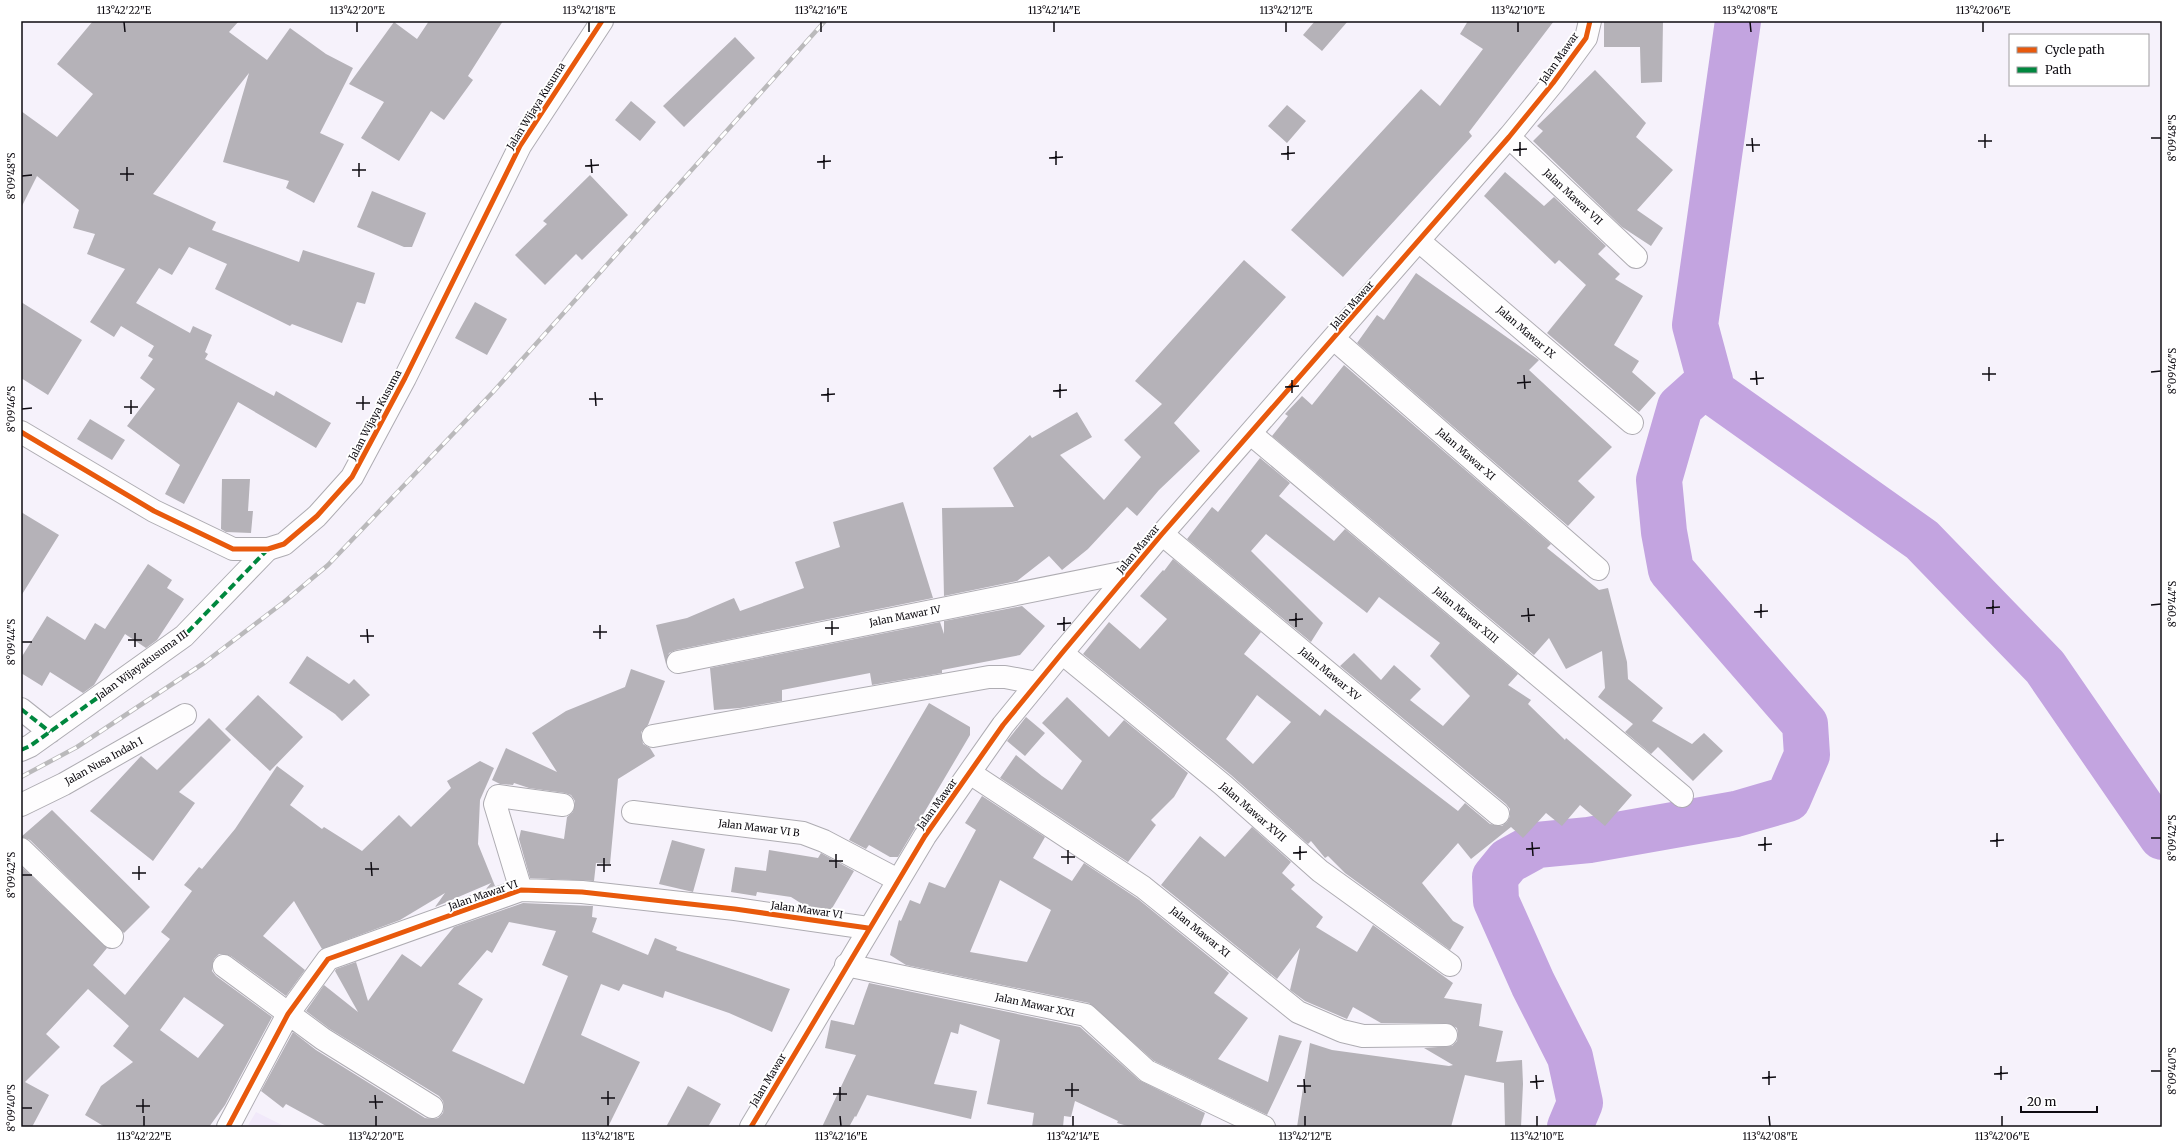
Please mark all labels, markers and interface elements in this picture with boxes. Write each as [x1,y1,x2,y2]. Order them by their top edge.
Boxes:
text: 113°42'22"E [97,4,152,17]
text: 113°42'20"E [330,4,385,17]
text: 113°42'18"E [563,4,616,17]
text: 113°42'16"E [795,4,848,17]
text: 113°42'14"E [1028,4,1081,17]
text: 113°42'12"E [1260,4,1313,17]
text: 113°42'10"E [1491,4,1545,17]
text: 113°42'08"E [1723,4,1778,17]
text: 113°42'06"E [1956,4,2011,17]
street label: Jalan Mawar [1536,29,1582,87]
legend [2009,34,2149,86]
text: Cycle path [2045,42,2105,57]
street label: Jalan Wijaya Kusuma [503,59,568,153]
text: Path [2045,62,2071,77]
text: 8°09'48"S [2166,114,2179,161]
text: 8°09'48"S [5,152,18,199]
street label: Jalan Mawar VII [1540,166,1606,228]
street label: Jalan Mawar [1327,278,1377,333]
street label: Jalan Mawar IX [1493,302,1558,361]
text: 8°09'46"S [2166,348,2179,394]
street label: Jalan Wijaya Kusuma [345,367,405,463]
text: 8°09'46"S [5,386,18,432]
street label: Jalan Mawar XI [1433,424,1498,483]
street label: Jalan Mawar [1113,522,1163,577]
text: 8°09'44"S [2166,581,2179,627]
street label: Jalan Mawar XIII [1430,583,1501,646]
street label: Jalan Mawar IV [867,603,942,630]
text: 8°09'44"S [5,619,18,665]
street label: Jalan Wijayakusuma III [92,627,191,703]
street label: Jalan Mawar XV [1296,644,1364,704]
street label: Jalan Nusa Indah I [62,734,146,788]
street label: Jalan Mawar [914,776,960,833]
street label: Jalan Mawar XVII [1216,779,1289,845]
text: 8°09'42"S [2166,815,2179,861]
street label: Jalan Mawar VI B [717,816,801,839]
text: 8°09'42"S [5,852,18,898]
street label: Jalan Mawar VI [446,877,520,913]
street label: Jalan Mawar VI [769,898,844,922]
street label: Jalan Mawar XI [1167,903,1233,960]
street label: Jalan Mawar XXI [993,990,1076,1020]
text: 8°09'40"S [2166,1047,2179,1095]
street label: Jalan Mawar [747,1051,789,1110]
text: 8°09'40"S [5,1084,18,1132]
scale bar [2021,1088,2097,1114]
text: 20 m [2027,1094,2056,1109]
text: 113°42'22"E [117,1130,172,1143]
text: 113°42'20"E [349,1130,404,1143]
text: 113°42'18"E [582,1130,635,1143]
text: 113°42'16"E [815,1130,868,1143]
text: 113°42'14"E [1047,1130,1100,1143]
text: 113°42'12"E [1279,1130,1332,1143]
text: 113°42'10"E [1510,1130,1564,1143]
text: 113°42'08"E [1743,1130,1798,1143]
text: 113°42'06"E [1975,1130,2030,1143]

